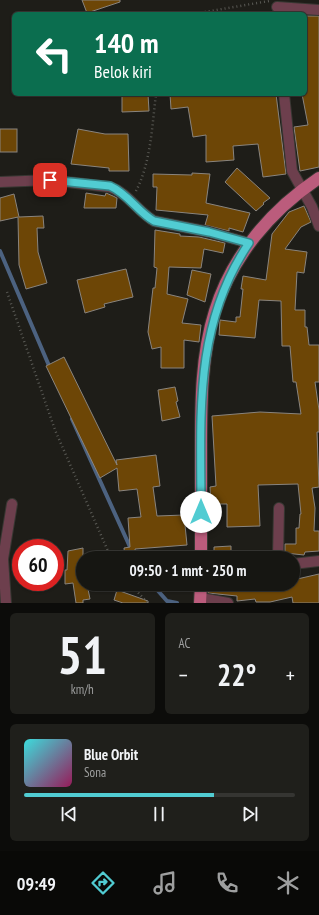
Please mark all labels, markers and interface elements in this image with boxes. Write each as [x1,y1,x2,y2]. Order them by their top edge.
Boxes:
text: 140 m [94,24,158,61]
icon: left [28,28,80,80]
text: Belok kiri [94,60,152,83]
pin [33,163,67,197]
icon: arrive [39,169,61,191]
position arrow [180,491,222,533]
speed limit sign: 60 [12,539,64,591]
text: 09:50 · 1 mnt · 250 m [130,561,246,580]
text: 51 [57,621,107,688]
text: AC [179,635,190,652]
text: 22° [217,655,257,694]
text: − [179,661,188,689]
text: + [286,661,295,689]
text: km/h [71,681,94,698]
text: Blue Orbit [84,745,138,764]
text: Sona [84,764,106,781]
icon: previous [58,803,80,825]
icon: pause [148,803,170,825]
icon: next [239,803,261,825]
icon: directions [89,869,117,897]
icon: music [151,869,179,897]
icon: phone [213,869,241,897]
icon: climate [274,869,302,897]
text: 09:49 [17,872,56,895]

